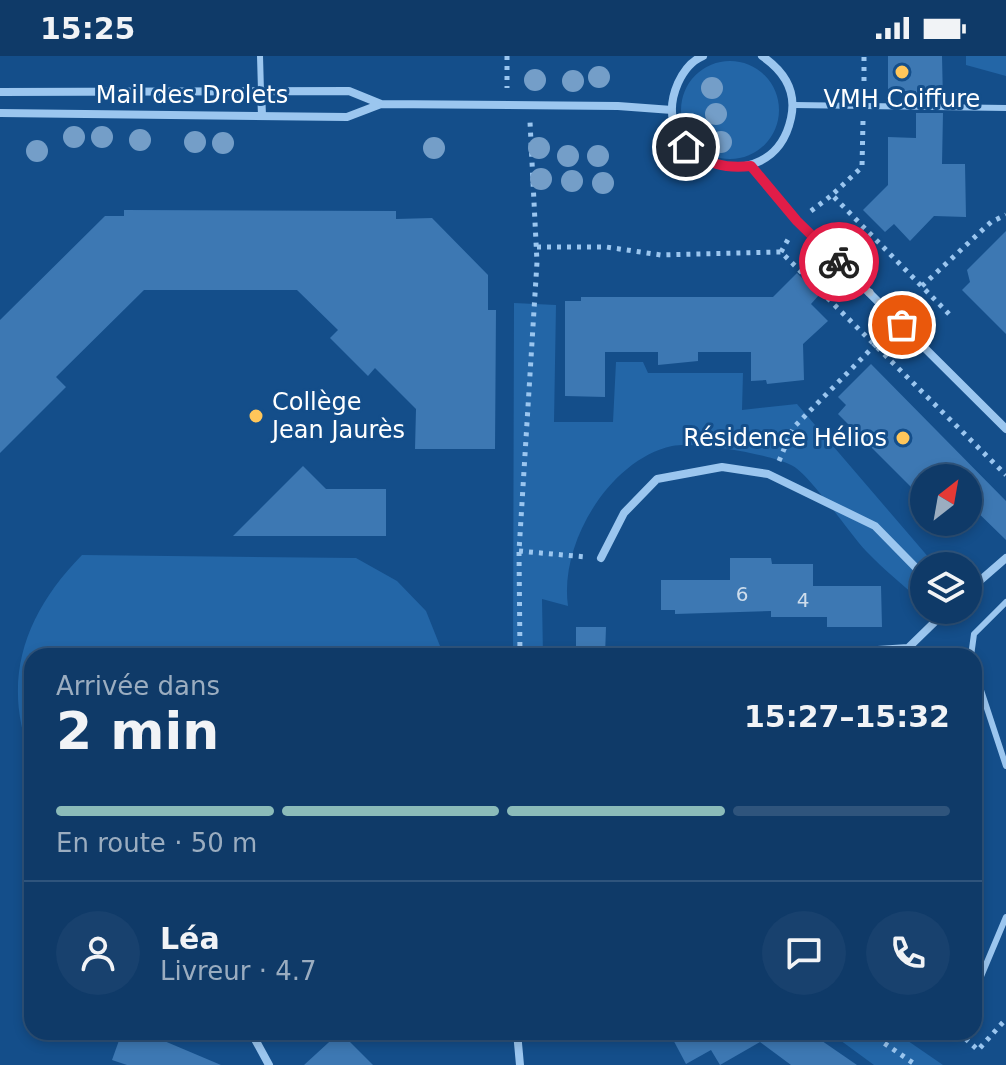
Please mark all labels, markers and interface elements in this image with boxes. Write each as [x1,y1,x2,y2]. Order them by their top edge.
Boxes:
text: 15:25 [40,11,136,46]
marker: VMH Coiffure [893,63,911,81]
street label: Mail des Drolets [96,81,288,109]
place label: VMH Coiffure [824,85,980,113]
pin [652,113,720,181]
icon: home [664,125,708,169]
courier [799,222,879,302]
icon: bike [817,240,861,284]
pin [868,291,936,359]
icon: bag [880,303,924,347]
place label: Collège Jean Jaurès [270,388,405,444]
marker: Collège Jean Jaurès [247,407,265,425]
place label: Résidence Hélios [683,424,887,452]
marker: Résidence Hélios [894,429,912,447]
north arrow [910,464,982,536]
map controls [910,464,982,624]
button: layers [910,552,982,624]
house number: 6 [736,582,748,606]
house number: 4 [797,588,809,612]
text: Arrivée dans [56,671,220,701]
text: 15:27–15:32 [744,699,950,734]
text: 2 min [56,701,219,761]
text: En route · 50 m [56,828,257,858]
button: person [56,911,140,995]
button: chat [762,911,846,995]
button: phone [866,911,950,995]
text: Léa [160,921,220,956]
text: Livreur · 4.7 [160,956,317,986]

